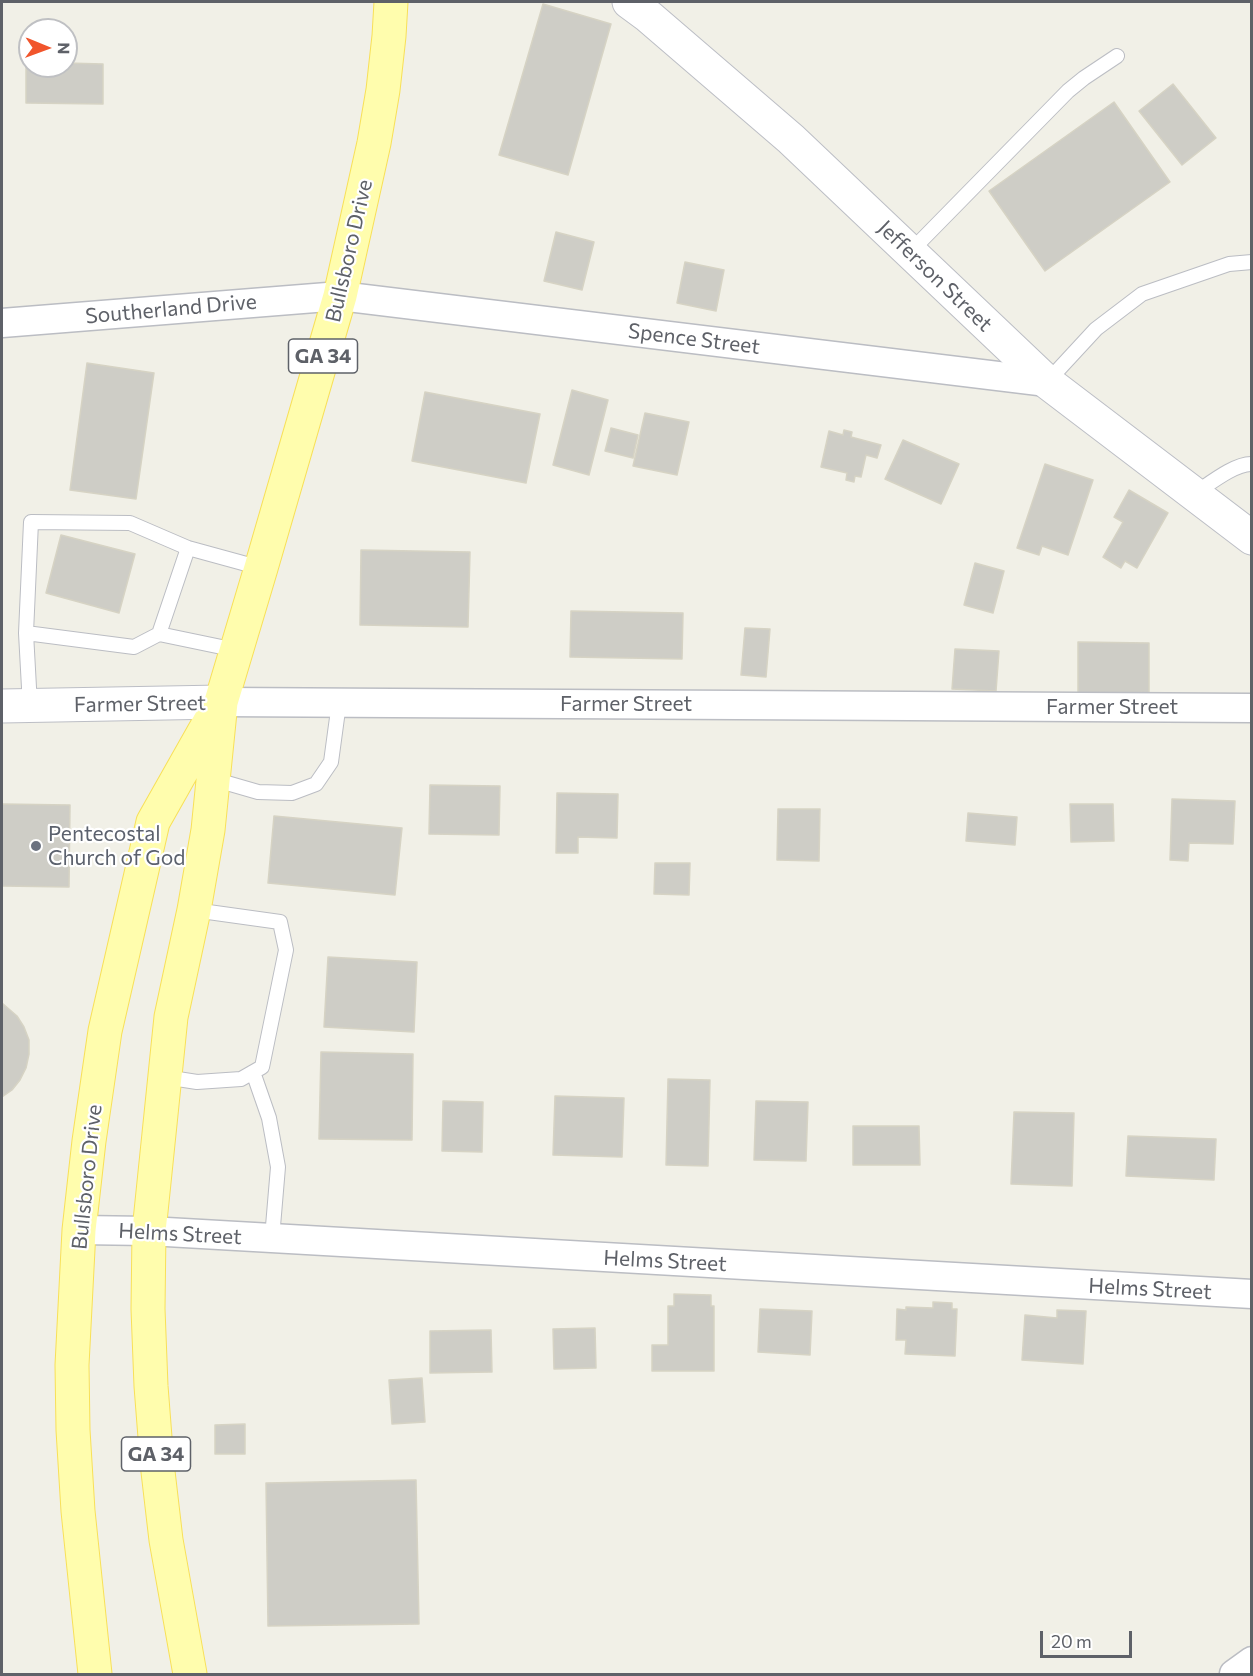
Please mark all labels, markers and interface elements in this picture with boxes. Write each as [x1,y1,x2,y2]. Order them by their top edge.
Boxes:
north arrow [18,18,78,78]
text: N [55,42,74,54]
street label: Bullsboro Drive [320,177,378,325]
street label: Jefferson Street [873,215,997,337]
street label: Southerland Drive [84,289,258,329]
street label: Spence Street [627,318,761,360]
road number: GA 34 [288,339,358,373]
street label: Farmer Street [74,690,206,718]
street label: Farmer Street [560,691,692,717]
street label: Farmer Street [1046,694,1178,720]
place label: Pentecostal Church of God [48,821,185,871]
marker: Pentecostal Church of God [29,839,43,853]
street label: Bullsboro Drive [67,1103,107,1251]
street label: Helms Street [118,1218,242,1250]
street label: Helms Street [603,1245,727,1277]
street label: Helms Street [1088,1273,1212,1305]
road number: GA 34 [122,1437,190,1471]
scale bar [1043,1619,1134,1657]
text: 20 m [1051,1630,1092,1652]

